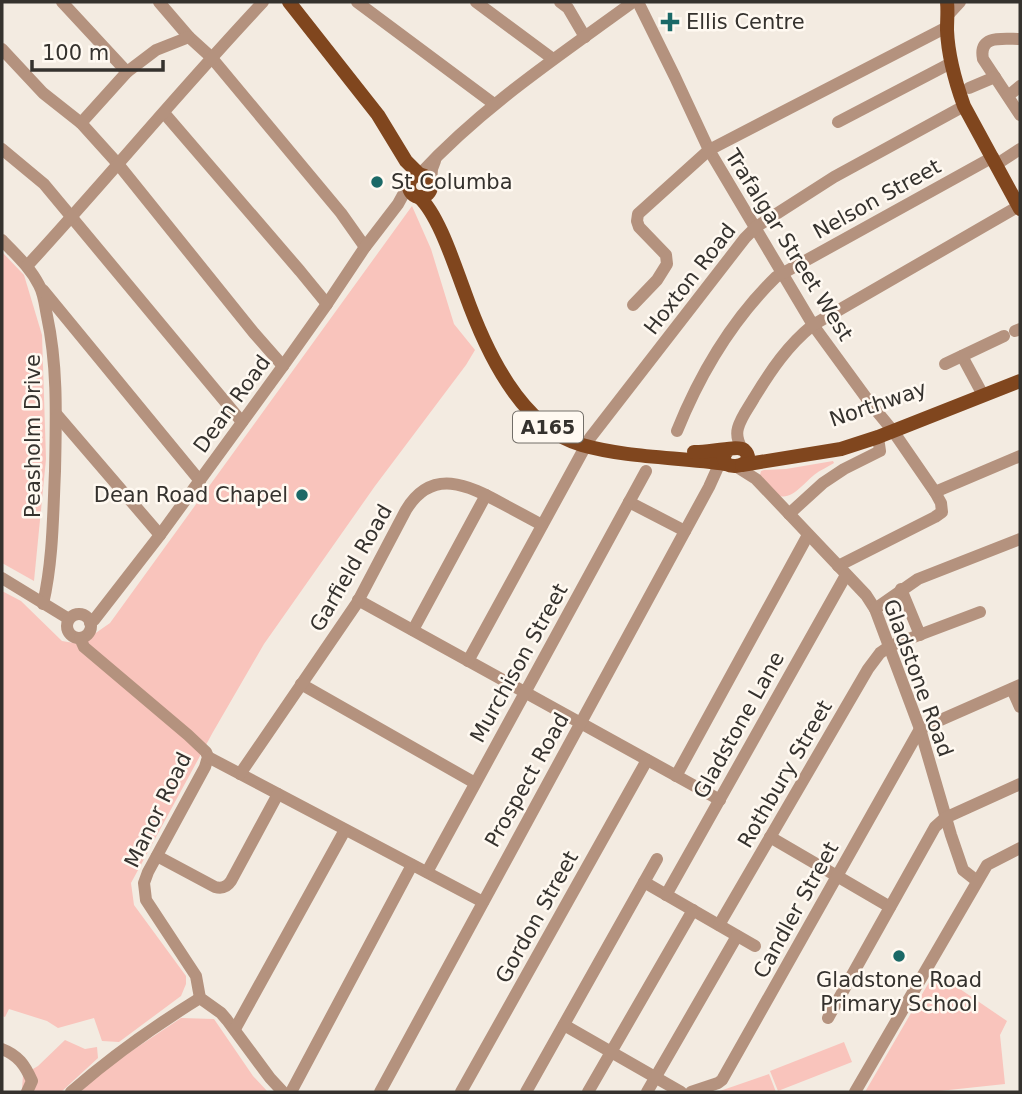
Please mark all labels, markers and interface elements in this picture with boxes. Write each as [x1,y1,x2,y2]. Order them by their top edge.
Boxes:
place label: Ellis Centre [686,10,805,34]
marker: Ellis Centre [660,12,680,32]
scale bar [32,28,163,72]
text: 100 m [42,41,109,65]
street label: Trafalgar Street West [720,144,858,345]
street label: Nelson Street [809,154,945,244]
place label: St Columba [391,170,513,194]
marker: St Columba [369,174,385,190]
street label: Hoxton Road [639,219,741,339]
street label: Dean Road [189,351,275,457]
street label: Peasholm Drive [21,354,45,518]
street label: Northway [826,376,930,432]
road number: A165 [513,412,583,442]
place label: Dean Road Chapel [94,483,288,507]
marker: Dean Road Chapel [294,487,310,503]
street label: Garfield Road [305,500,397,636]
street label: Murchison Street [465,579,573,747]
street label: Gladstone Road [878,596,958,760]
street label: Gladstone Lane [689,647,789,803]
street label: Rothbury Street [733,696,837,852]
street label: Prospect Road [480,709,574,851]
street label: Manor Road [120,748,196,872]
street label: Candler Street [749,838,843,982]
street label: Gordon Street [491,847,583,987]
marker: Gladstone Road Primary School [891,948,907,964]
place label: Gladstone Road Primary School [816,968,982,1016]

